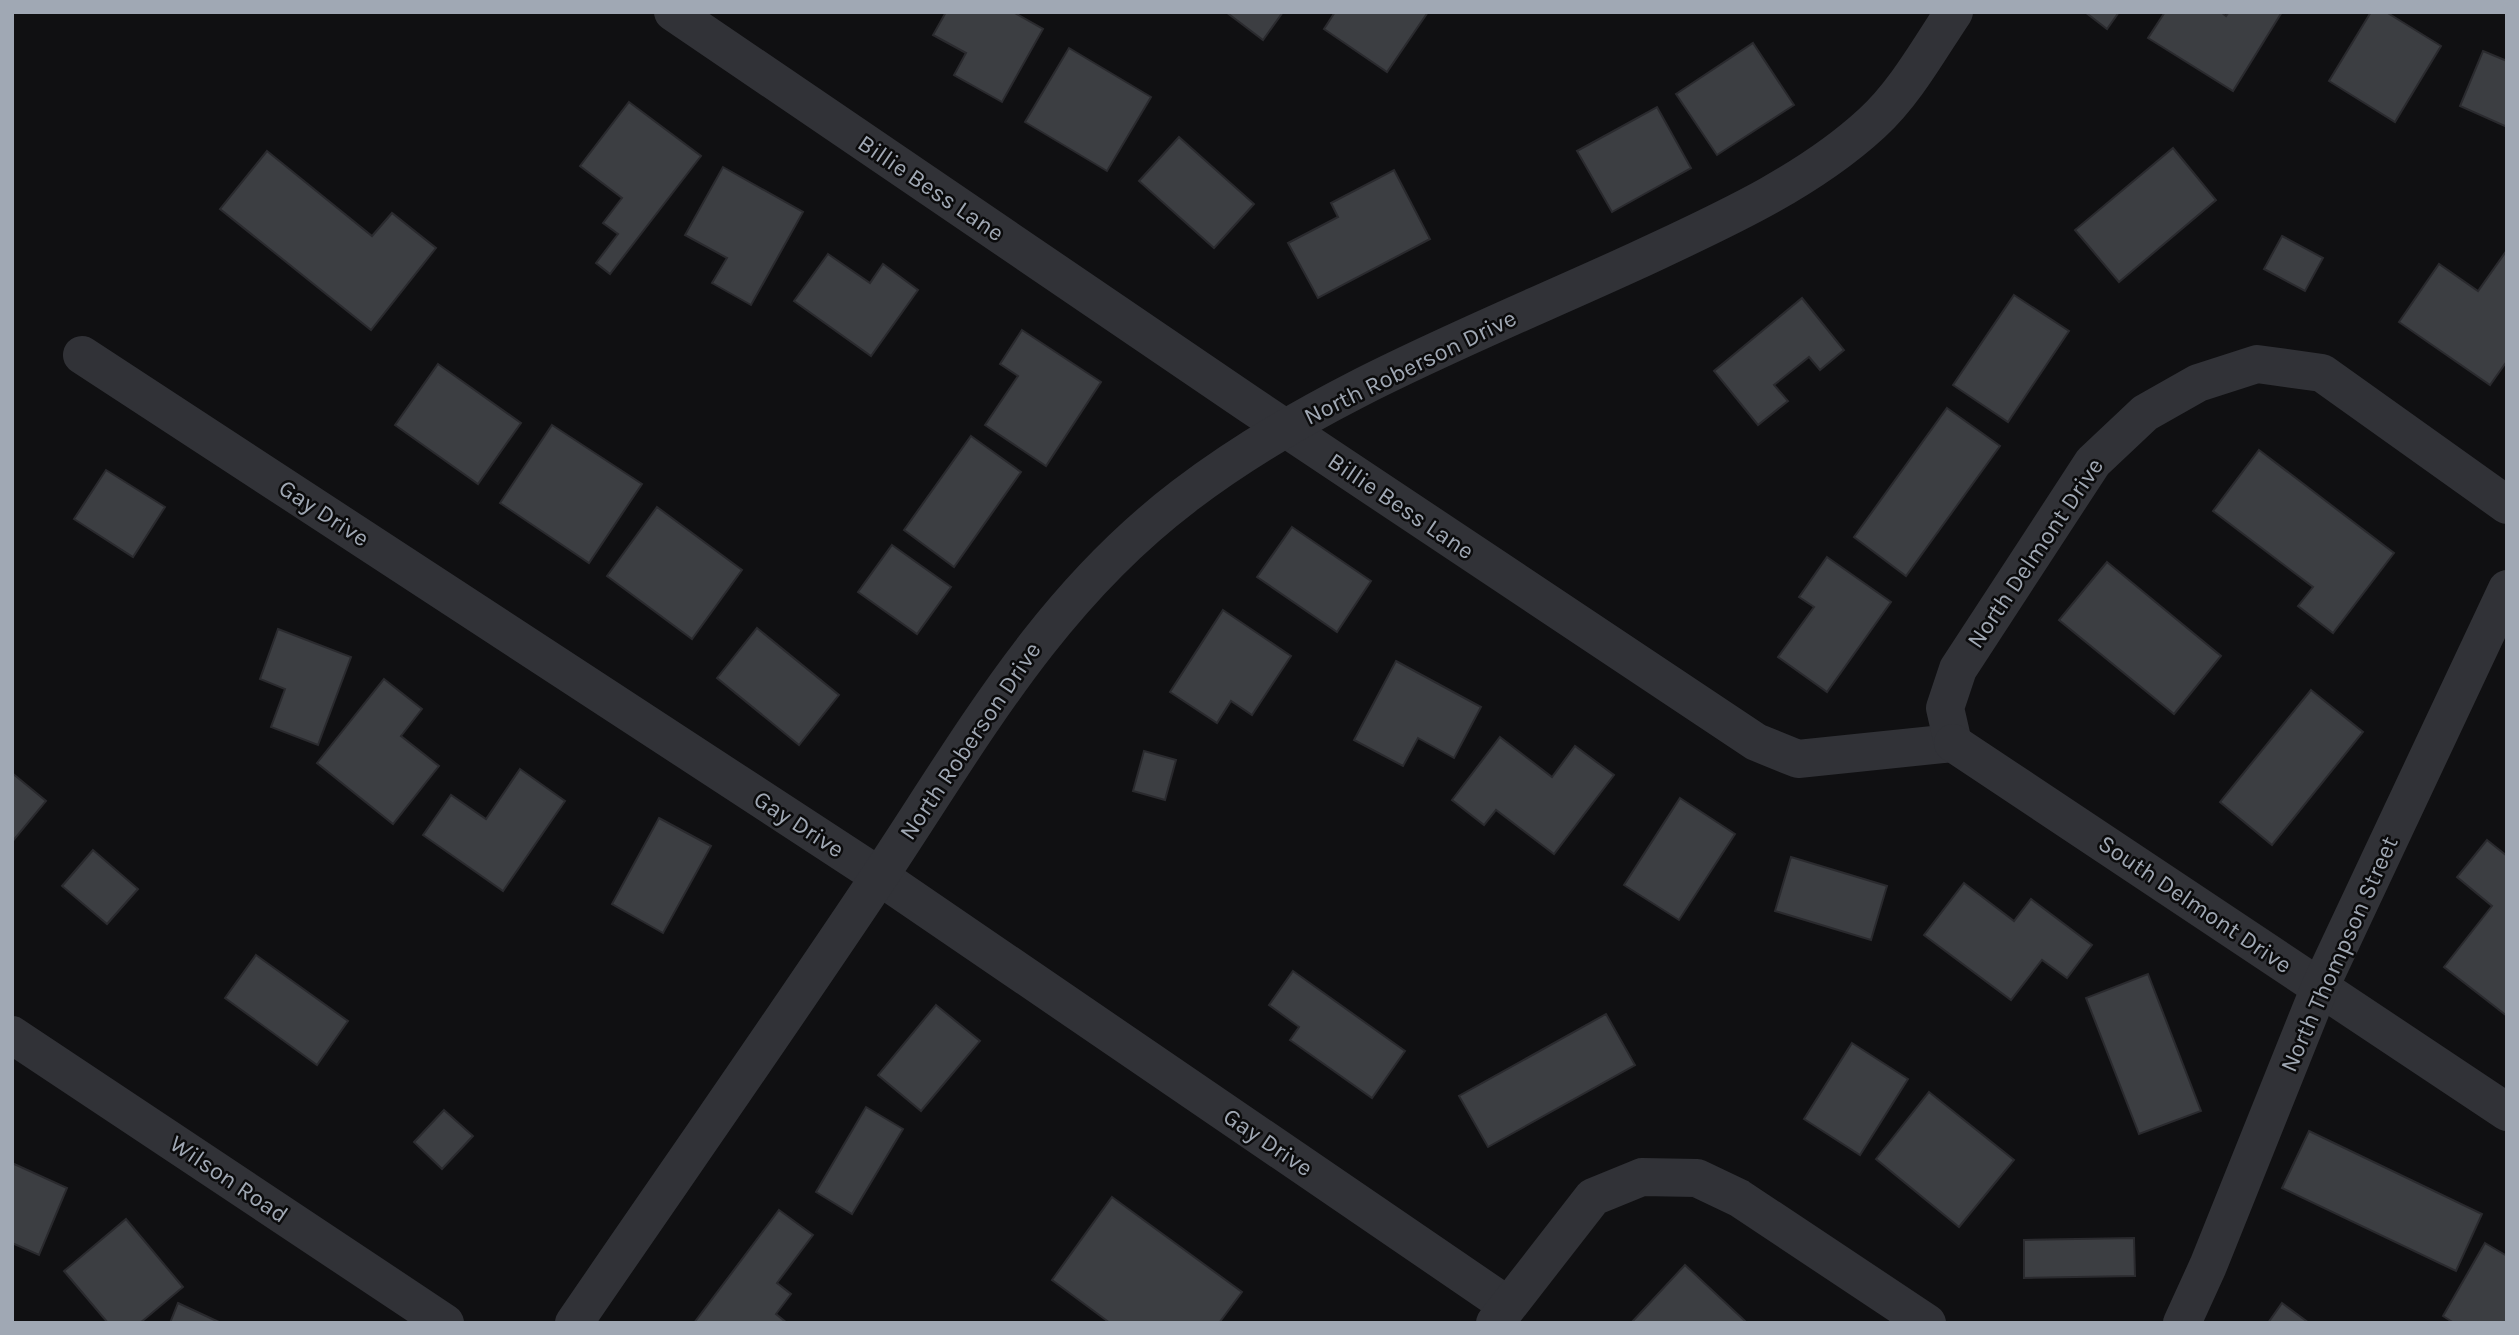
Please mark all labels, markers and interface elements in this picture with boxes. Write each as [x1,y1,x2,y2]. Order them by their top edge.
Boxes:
street label: Billie Bess Lane [853,129,1009,247]
street label: North Roberson Drive [1299,303,1521,431]
street label: Billie Bess Lane [1323,447,1479,565]
street label: North Delmont Drive [1961,453,2109,653]
street label: Gay Drive [274,474,374,552]
street label: North Roberson Drive [893,637,1047,845]
street label: Gay Drive [749,785,849,863]
street label: South Delmont Drive [2093,829,2297,979]
street label: North Thompson Street [2274,832,2404,1076]
street label: Gay Drive [1218,1102,1318,1182]
street label: Wilson Road [165,1129,293,1229]

